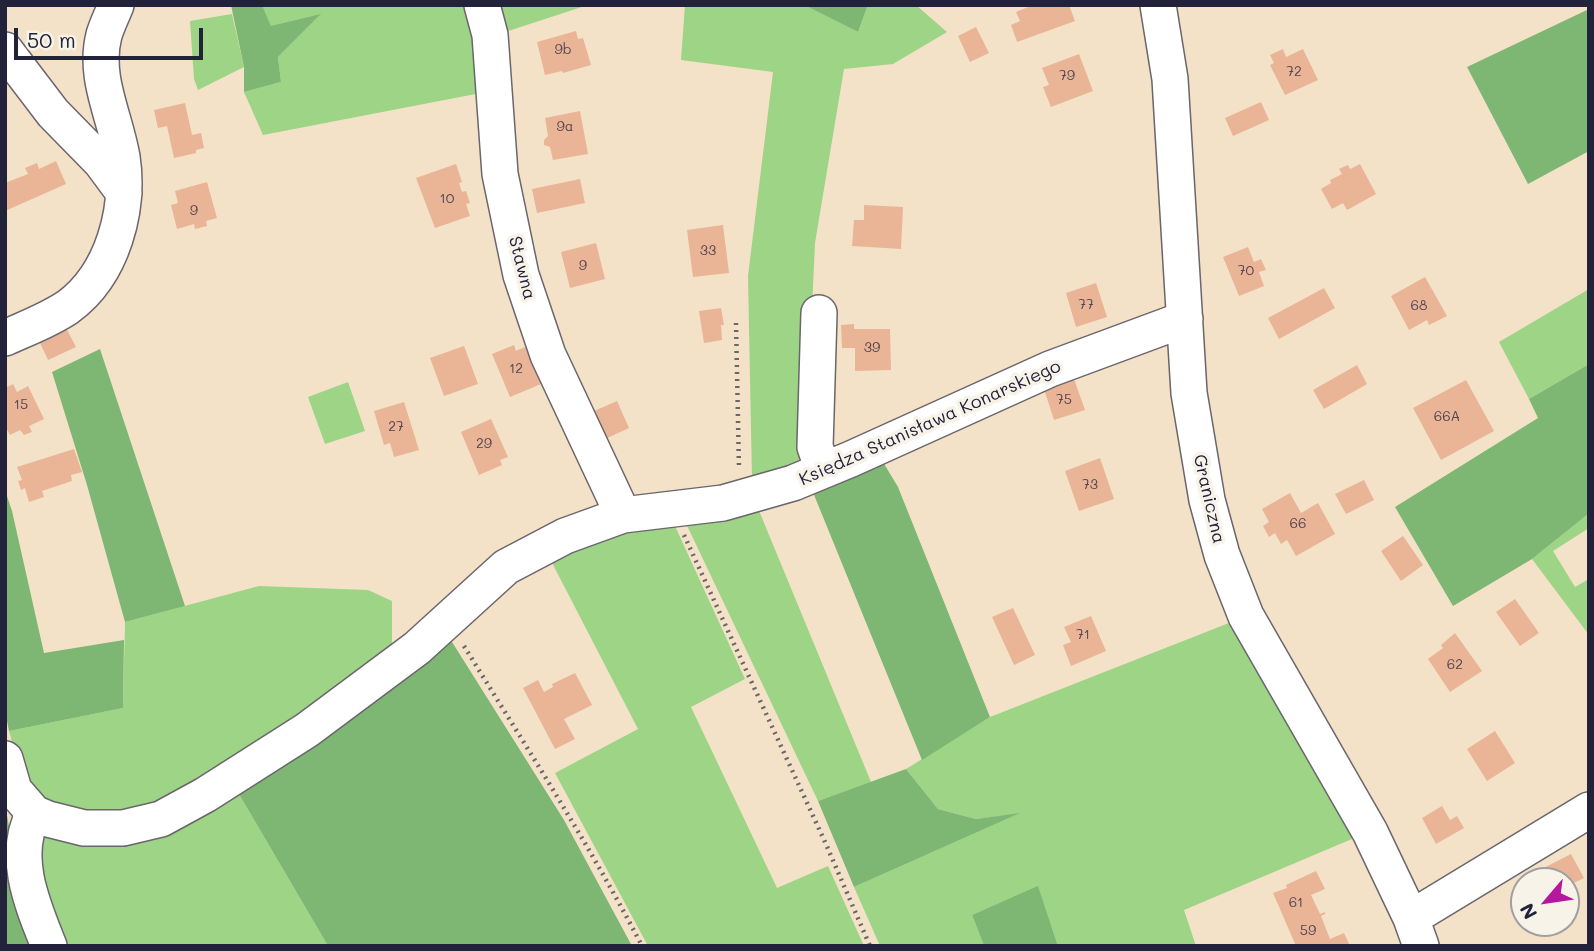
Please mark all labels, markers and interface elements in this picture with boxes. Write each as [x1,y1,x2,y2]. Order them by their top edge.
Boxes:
scale bar [18,14,206,58]
text: 50 m [27,26,76,53]
house number: 9b [554,42,572,58]
house number: 72 [1286,64,1302,80]
house number: 79 [1059,68,1075,84]
house number: 9a [557,119,573,135]
house number: 10 [440,191,454,207]
house number: 9 [190,203,198,219]
street label: Stawna [504,234,540,302]
house number: 33 [700,243,716,259]
house number: 9 [579,258,587,274]
house number: 70 [1238,263,1254,279]
house number: 77 [1078,297,1094,313]
house number: 68 [1411,298,1427,314]
house number: 39 [864,340,880,356]
street label: Księdza Stanisława Konarskiego [796,355,1064,491]
house number: 12 [509,361,523,377]
house number: 75 [1056,392,1072,408]
house number: 15 [14,397,28,413]
house number: 66A [1434,409,1460,425]
house number: 27 [388,419,404,435]
house number: 29 [476,436,492,452]
street label: Graniczna [1188,452,1230,546]
house number: 73 [1082,477,1098,493]
house number: 66 [1290,516,1306,532]
house number: 71 [1076,627,1090,643]
house number: 62 [1447,657,1463,673]
north arrow [1510,867,1580,937]
house number: 61 [1289,895,1303,911]
text: N [1514,899,1542,924]
house number: 59 [1300,923,1316,939]

